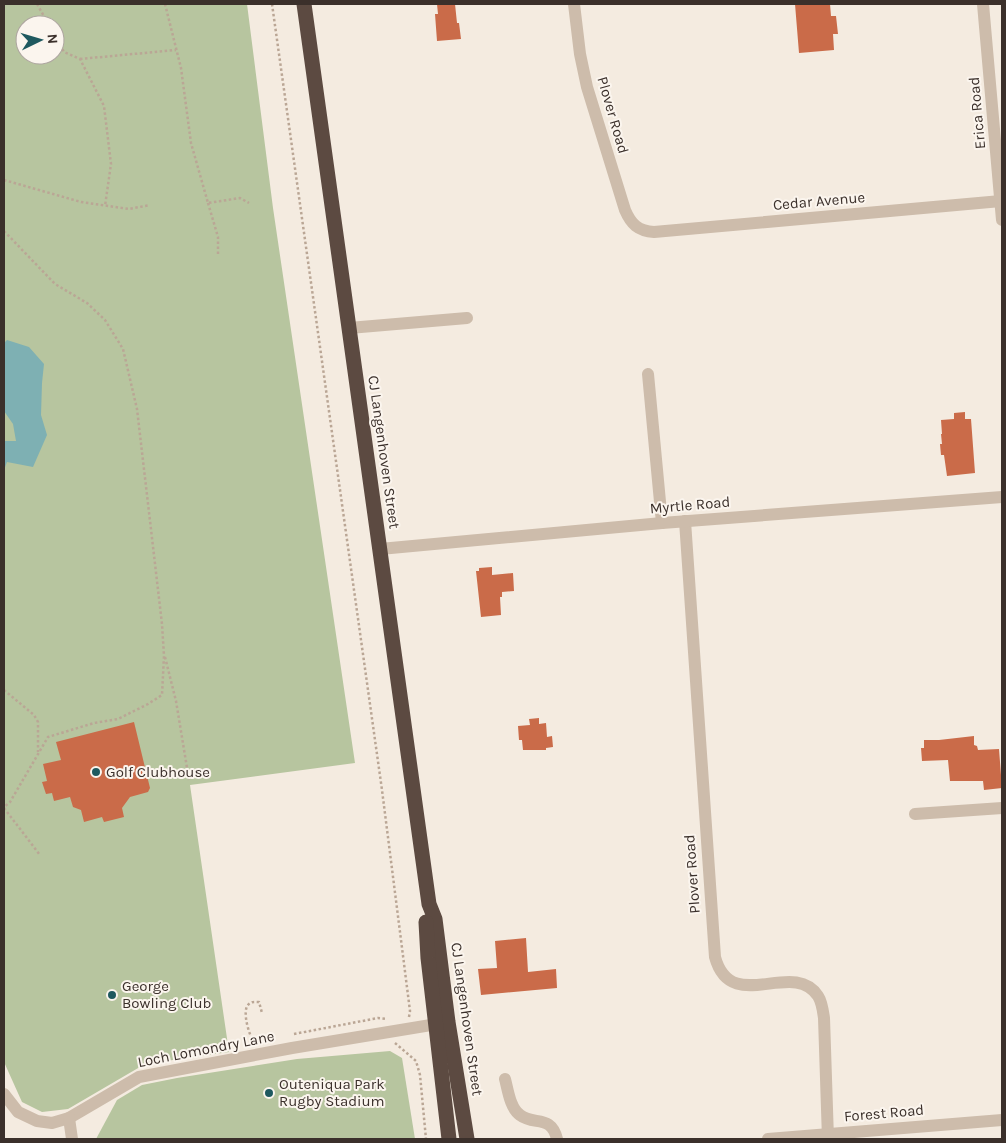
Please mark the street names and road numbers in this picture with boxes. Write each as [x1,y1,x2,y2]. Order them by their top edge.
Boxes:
street label: Plover Road [593,74,633,156]
street label: Erica Road [965,76,989,150]
street label: Cedar Avenue [772,188,866,214]
street label: CJ Langenhoven Street [364,374,404,530]
street label: Myrtle Road [649,493,731,517]
street label: Plover Road [680,834,704,914]
street label: CJ Langenhoven Street [447,941,487,1097]
street label: Loch Lomondry Lane [136,1027,276,1071]
street label: Forest Road [843,1101,925,1125]

